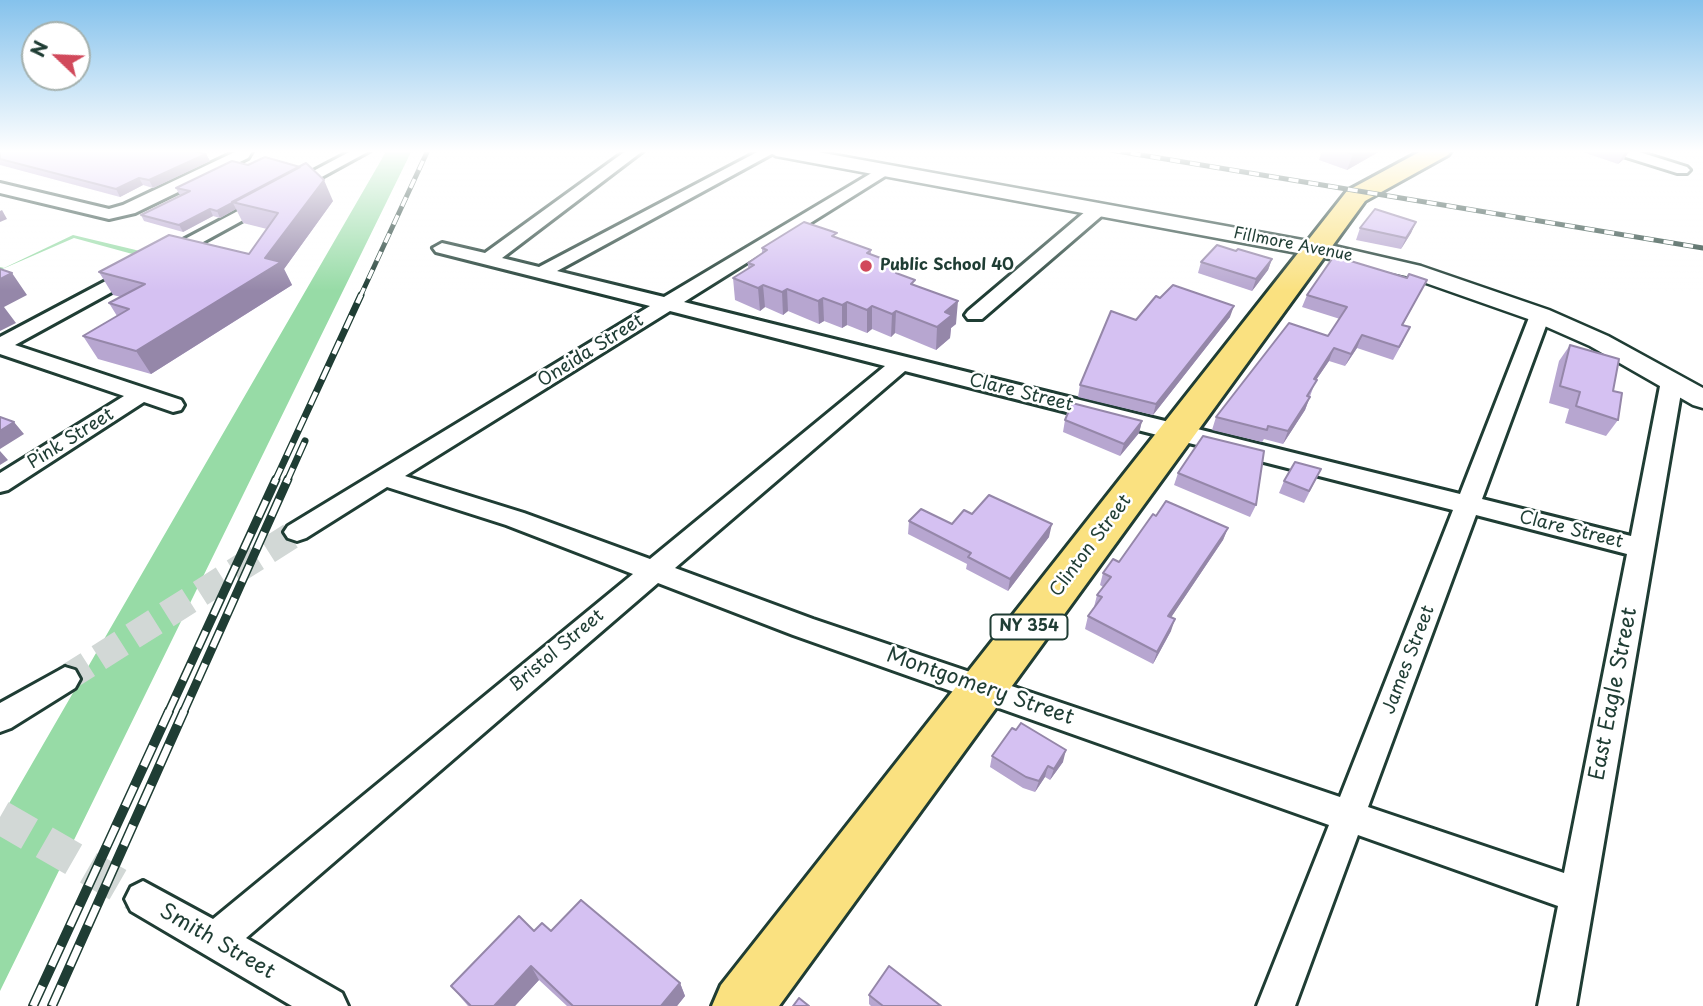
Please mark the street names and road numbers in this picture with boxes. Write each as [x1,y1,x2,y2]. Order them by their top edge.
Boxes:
street label: Fillmore Avenue [1232,224,1354,266]
street label: Oneida Street [534,310,648,392]
street label: Clare Street [967,370,1075,416]
street label: Pink Street [24,404,118,474]
street label: Clinton Street [1046,491,1136,601]
street label: Clare Street [1517,507,1625,553]
street label: James Street [1378,603,1440,717]
street label: Bristol Street [505,605,609,697]
street label: East Eagle Street [1585,605,1643,783]
road number: NY 354 [990,614,1068,640]
street label: Montgomery Street [883,643,1077,731]
street label: Smith Street [155,899,279,985]

